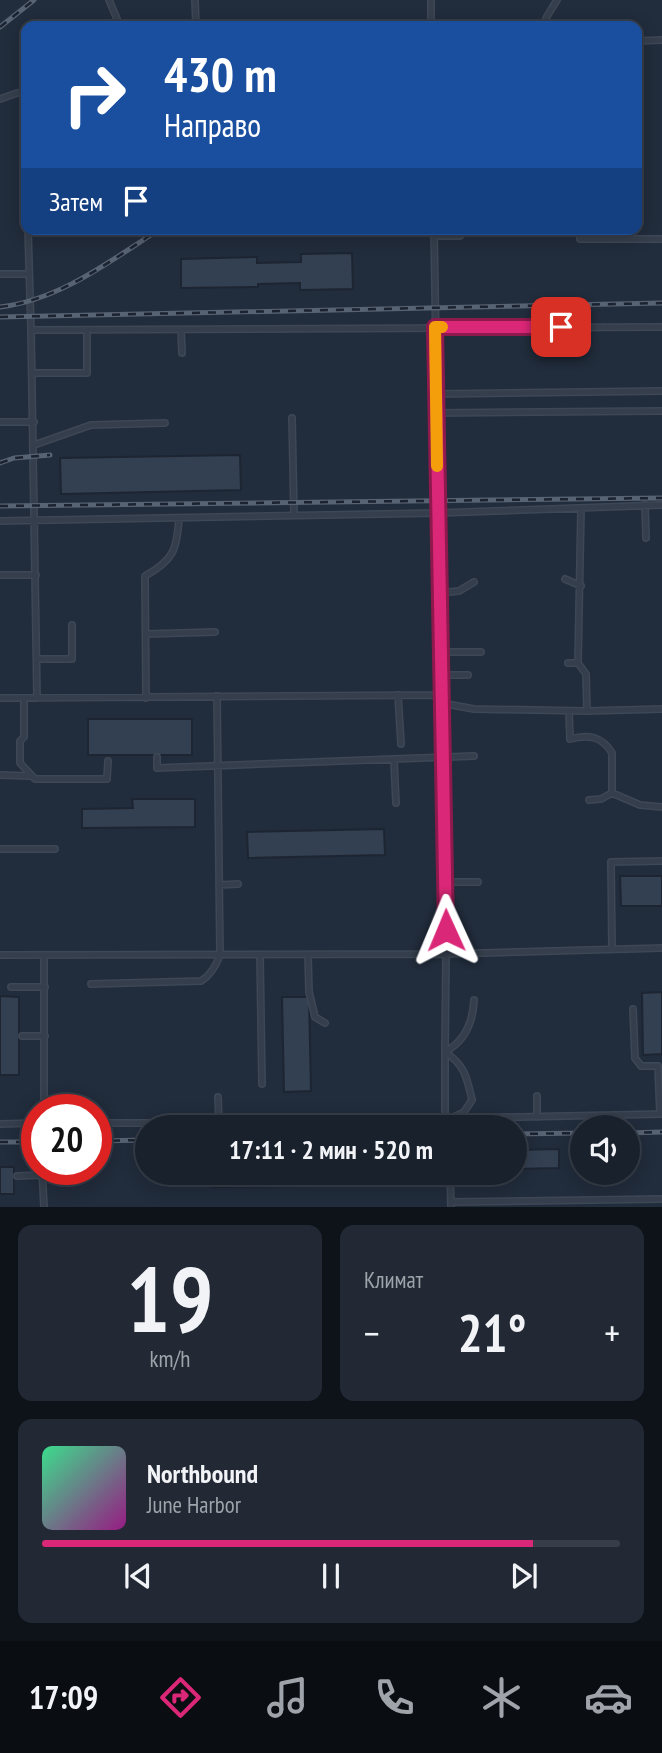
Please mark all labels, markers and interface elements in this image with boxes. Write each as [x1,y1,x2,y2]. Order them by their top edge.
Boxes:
text: 430 m [164,42,277,106]
icon: right [49,49,140,140]
text: Направо [164,104,261,146]
icon: arrive [117,182,155,220]
text: Затем [49,185,103,218]
pin [531,297,591,357]
icon: arrive [542,308,580,346]
position arrow [409,893,483,967]
speed limit sign: 20 [21,1094,112,1185]
map controls [570,1115,640,1185]
button: sound [570,1115,640,1185]
text: 17:11 · 2 мин · 520 m [229,1133,433,1166]
text: 19 [127,1239,214,1357]
text: Климат [364,1265,423,1294]
text: 21° [458,1299,526,1366]
text: − [364,1308,380,1357]
text: + [604,1308,620,1357]
text: km/h [150,1344,190,1373]
text: Northbound [147,1457,258,1490]
text: June Harbor [147,1490,241,1519]
icon: previous [119,1557,157,1595]
icon: pause [312,1557,350,1595]
icon: next [505,1557,543,1595]
icon: directions [156,1673,205,1722]
icon: music [263,1673,312,1722]
icon: phone [370,1673,419,1722]
icon: climate [477,1673,526,1722]
icon: car [584,1673,633,1722]
text: 17:09 [29,1676,98,1718]

